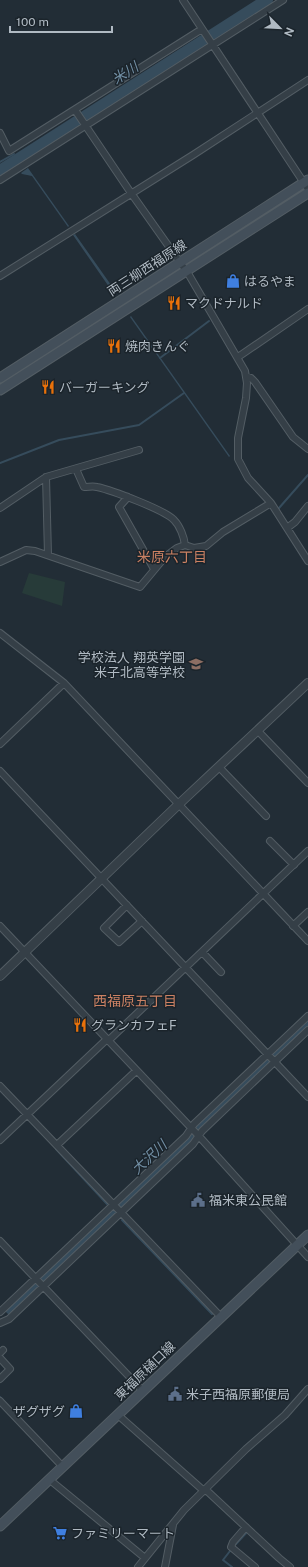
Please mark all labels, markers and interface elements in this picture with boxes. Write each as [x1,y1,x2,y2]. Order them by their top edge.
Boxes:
scale bar [10,8,112,34]
north arrow [260,8,300,48]
text: 100 m [16,15,49,29]
text: N [282,26,296,38]
water label: 米川 [109,58,143,87]
street label: 両三柳西福原線 [105,237,189,299]
shop icon: はるやま [225,273,241,289]
place label: はるやま [244,274,296,289]
restaurant icon: マクドナルド [166,295,182,311]
place label: マクドナルド [185,296,263,311]
restaurant icon: 焼肉きんぐ [106,338,122,354]
place label: 焼肉きんぐ [125,339,190,354]
restaurant icon: バーガーキング [40,379,56,395]
place label: バーガーキング [59,380,150,395]
district label: 米原六丁目 [137,549,207,565]
place label: 学校法人 翔英学園 米子北高等学校 [78,650,185,680]
school or university icon: 学校法人 翔英学園 米子北高等学校 [188,656,204,672]
district label: 西福原五丁目 [93,993,177,1009]
restaurant icon: グランカフェF [72,1017,88,1033]
place label: グランカフェF [91,1018,177,1033]
water label: 大沢川 [128,1135,171,1177]
public building icon: 福米東公民館 [190,1192,206,1208]
place label: 福米東公民館 [209,1193,287,1208]
street label: 東福原樋口線 [112,1339,178,1403]
public building icon: 米子西福原郵便局 [167,1386,183,1402]
place label: 米子西福原郵便局 [186,1387,290,1402]
shop icon: ザグザグ [68,1403,84,1419]
place label: ザグザグ [13,1404,65,1419]
supermarket icon: ファミリーマート [52,1525,68,1541]
place label: ファミリーマート [71,1526,175,1541]

